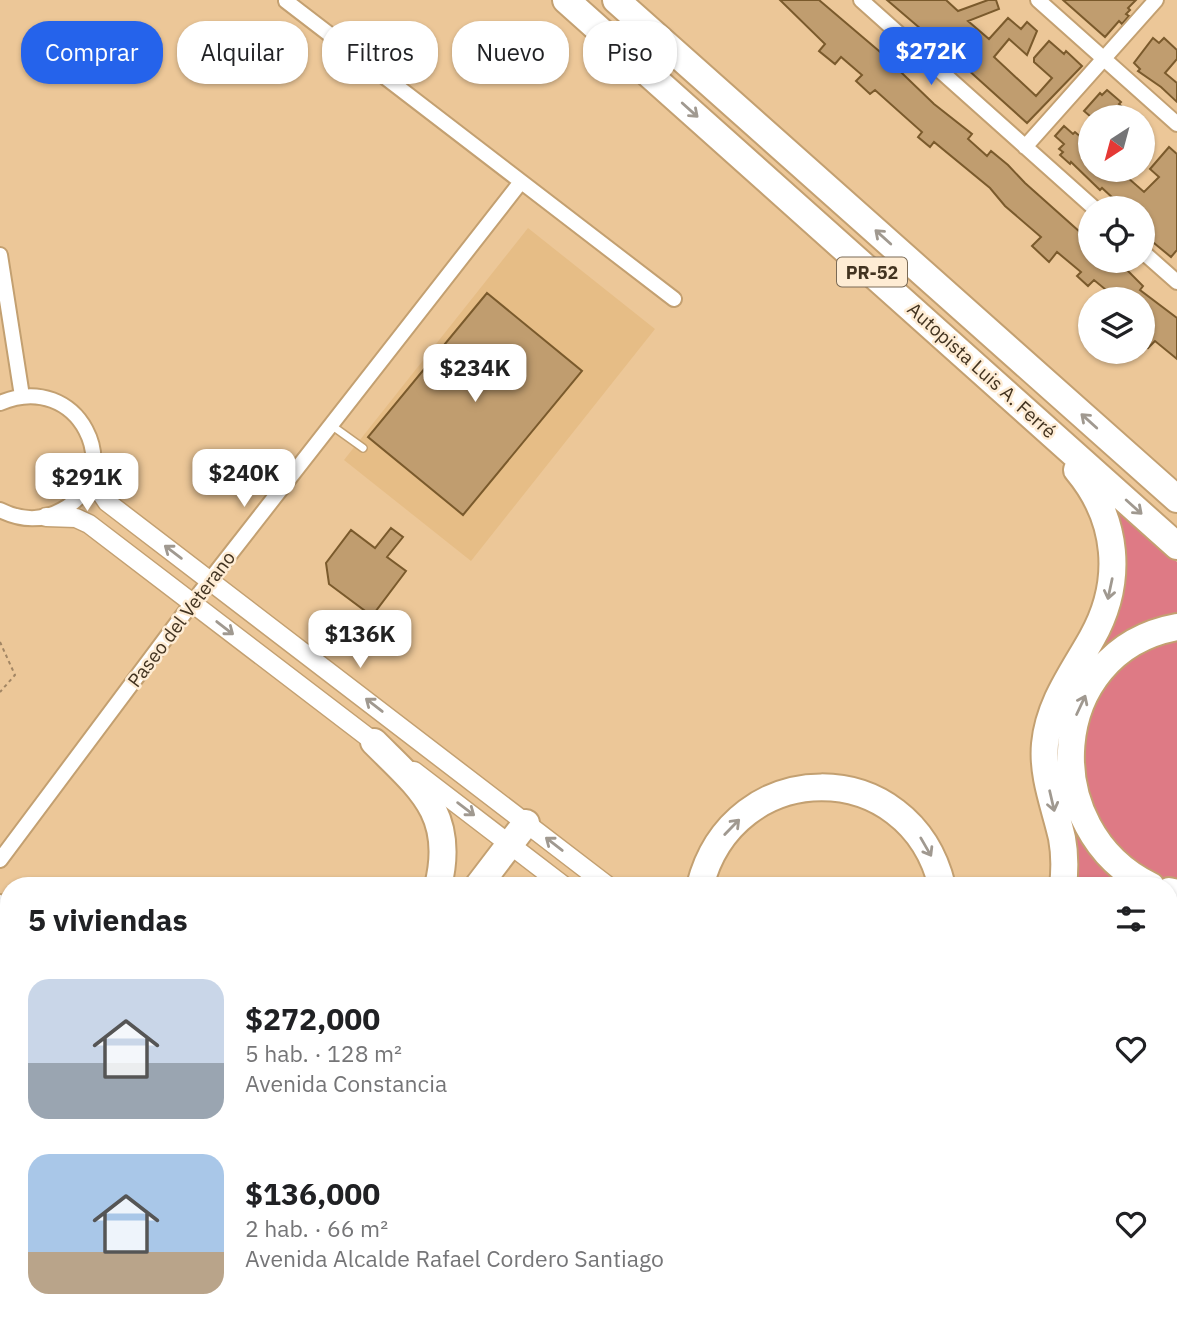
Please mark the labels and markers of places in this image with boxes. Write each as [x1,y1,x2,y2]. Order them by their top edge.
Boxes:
pin: $272K [882,28,980,87]
pin: $234K [426,344,524,404]
pin: $240K [195,449,293,509]
pin: $291K [38,454,136,513]
pin: $136K [311,610,409,670]

